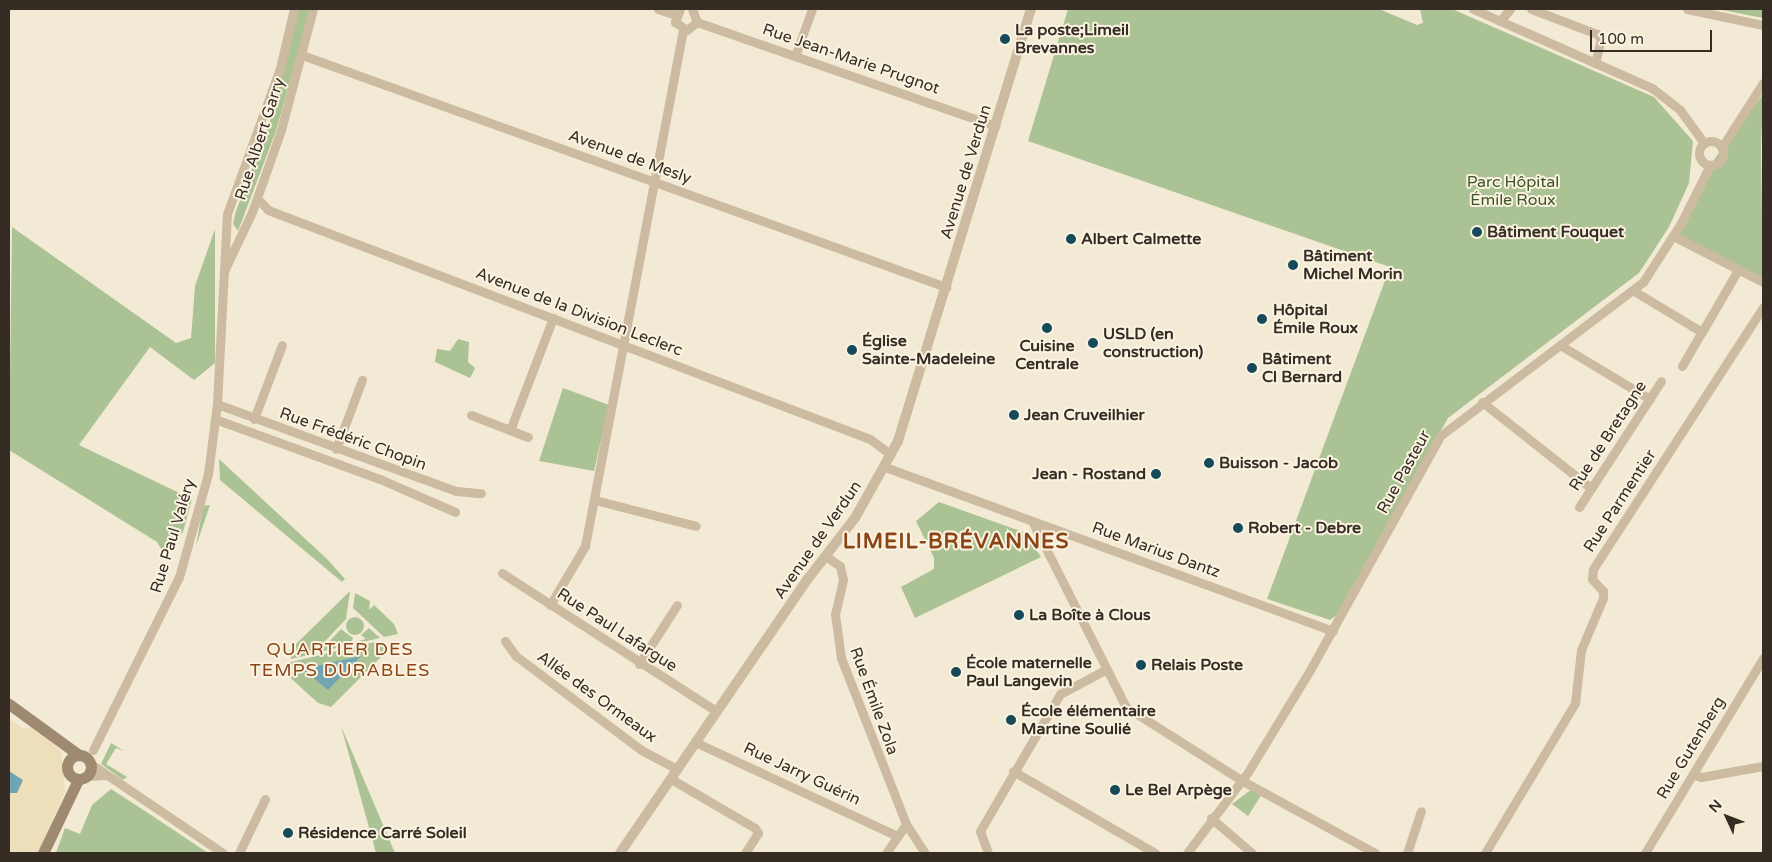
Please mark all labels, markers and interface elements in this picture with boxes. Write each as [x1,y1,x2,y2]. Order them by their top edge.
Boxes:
street label: Rue Jean-Marie Prugnot [760,20,942,98]
place label: La poste;Limeil Brevannes [1015,20,1129,58]
scale bar [1592,20,1714,52]
text: 100 m [1598,30,1644,48]
marker: La poste;Limeil Brevannes [999,33,1011,45]
street label: Rue Albert Garry [231,75,289,203]
street label: Avenue de Verdun [936,102,996,242]
street label: Avenue de Mesly [566,126,694,188]
park label: Parc Hôpital Émile Roux [1467,172,1559,210]
place label: Bâtiment Fouquet [1487,222,1624,242]
marker: Bâtiment Fouquet [1471,226,1483,238]
place label: Albert Calmette [1081,229,1201,249]
marker: Albert Calmette [1065,233,1077,245]
place label: Bâtiment Michel Morin [1303,246,1403,284]
marker: Bâtiment Michel Morin [1287,259,1299,271]
street label: Avenue de la Division Leclerc [473,264,685,360]
place label: Hôpital Émile Roux [1273,300,1358,338]
marker: Hôpital Émile Roux [1255,312,1269,326]
marker: Cuisine Centrale [1041,322,1053,334]
place label: USLD (en construction) [1103,324,1203,362]
place label: Église Sainte-Madeleine [862,331,995,369]
place label: Cuisine Centrale [1015,336,1079,374]
marker: USLD (en construction) [1087,337,1099,349]
marker: Église Sainte-Madeleine [846,344,858,356]
place label: Bâtiment Cl Bernard [1262,349,1342,387]
marker: Bâtiment Cl Bernard [1246,362,1258,374]
street label: Rue de Bretagne [1565,377,1651,495]
street label: Rue Frédéric Chopin [277,403,429,475]
place label: Jean Cruveilhier [1024,405,1145,425]
marker: Jean Cruveilhier [1008,409,1020,421]
street label: Rue Pasteur [1373,427,1435,517]
street label: Rue Parmentier [1580,446,1660,556]
place label: Buisson - Jacob [1219,453,1338,473]
marker: Buisson - Jacob [1203,457,1215,469]
place label: Jean - Rostand [1032,464,1146,484]
marker: Jean - Rostand [1150,468,1162,480]
street label: Rue Paul Valéry [146,477,200,595]
street label: Avenue de Verdun [770,477,866,603]
street label: Rue Marius Dantz [1089,518,1223,582]
place label: Robert - Debre [1248,518,1361,538]
marker: Robert - Debre [1232,522,1244,534]
district label: LIMEIL-BRÉVANNES [841,529,1071,555]
street label: Rue Paul Lafargue [553,584,681,676]
place label: La Boîte à Clous [1029,605,1151,625]
marker: La Boîte à Clous [1013,609,1025,621]
district label: QUARTIER DES TEMPS DURABLES [248,639,432,682]
street label: Rue Émile Zola [846,645,902,757]
street label: Allée des Ormeaux [534,647,660,747]
place label: École maternelle Paul Langevin [966,653,1092,691]
place label: Relais Poste [1151,655,1243,675]
marker: Relais Poste [1135,659,1147,671]
marker: École maternelle Paul Langevin [950,666,962,678]
street label: Rue Gutenberg [1653,693,1729,803]
place label: École élémentaire Martine Soulié [1021,701,1156,739]
marker: École élémentaire Martine Soulié [1005,714,1017,726]
street label: Rue Jarry Guérin [741,739,863,809]
place label: Le Bel Arpège [1125,780,1232,800]
marker: Le Bel Arpège [1109,784,1121,796]
north arrow [1702,792,1752,842]
text: N [1706,797,1726,816]
place label: Résidence Carré Soleil [298,823,467,843]
marker: Résidence Carré Soleil [282,827,294,839]

